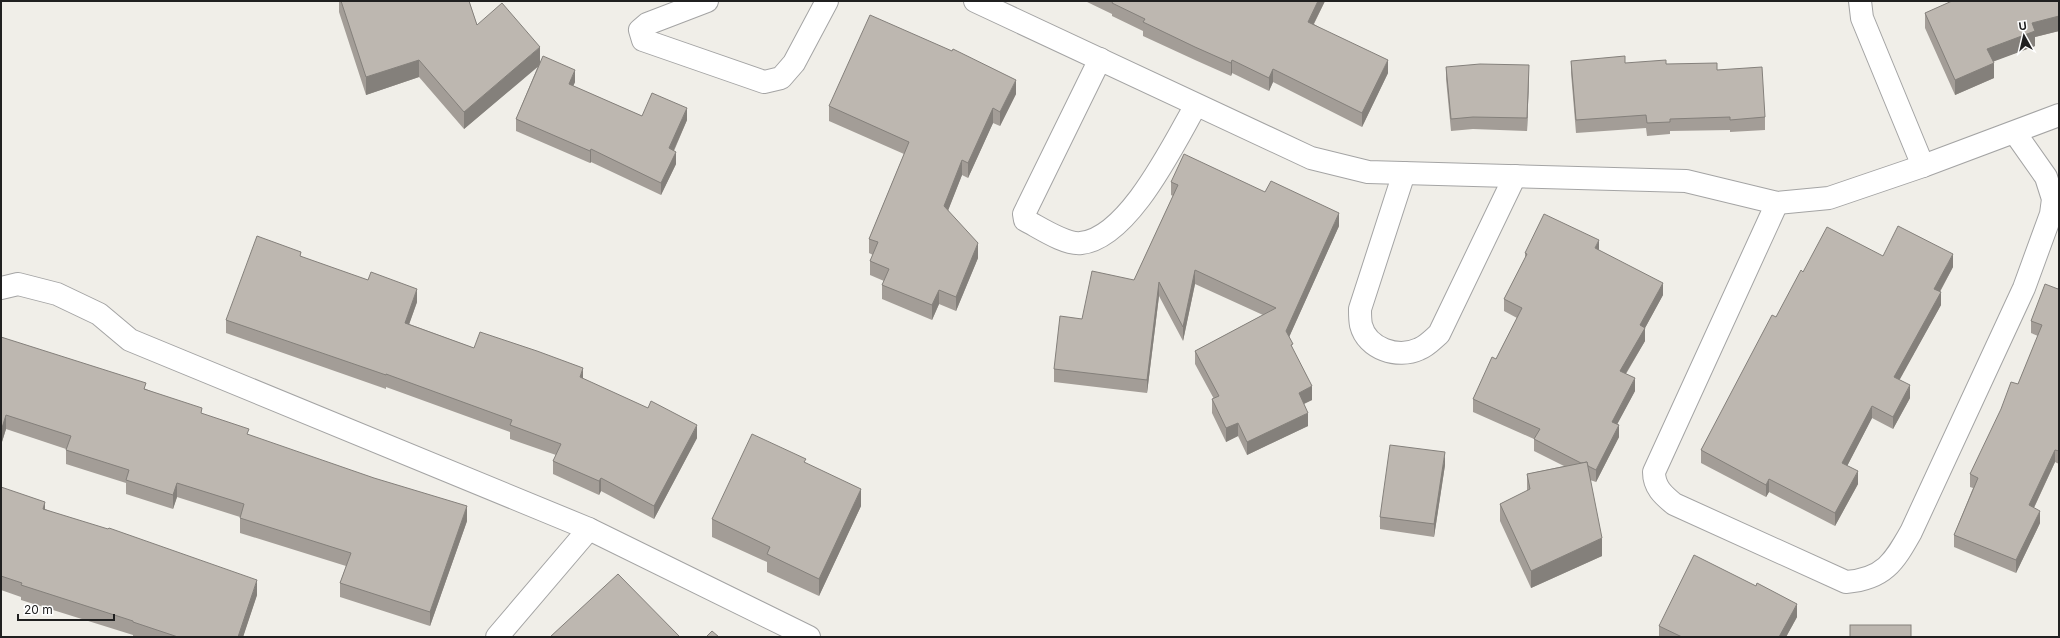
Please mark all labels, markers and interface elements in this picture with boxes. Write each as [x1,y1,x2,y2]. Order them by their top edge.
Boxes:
north arrow [2004,16,2044,56]
text: U [2018,19,2028,34]
scale bar [18,596,114,622]
text: 20 m [24,602,53,617]

